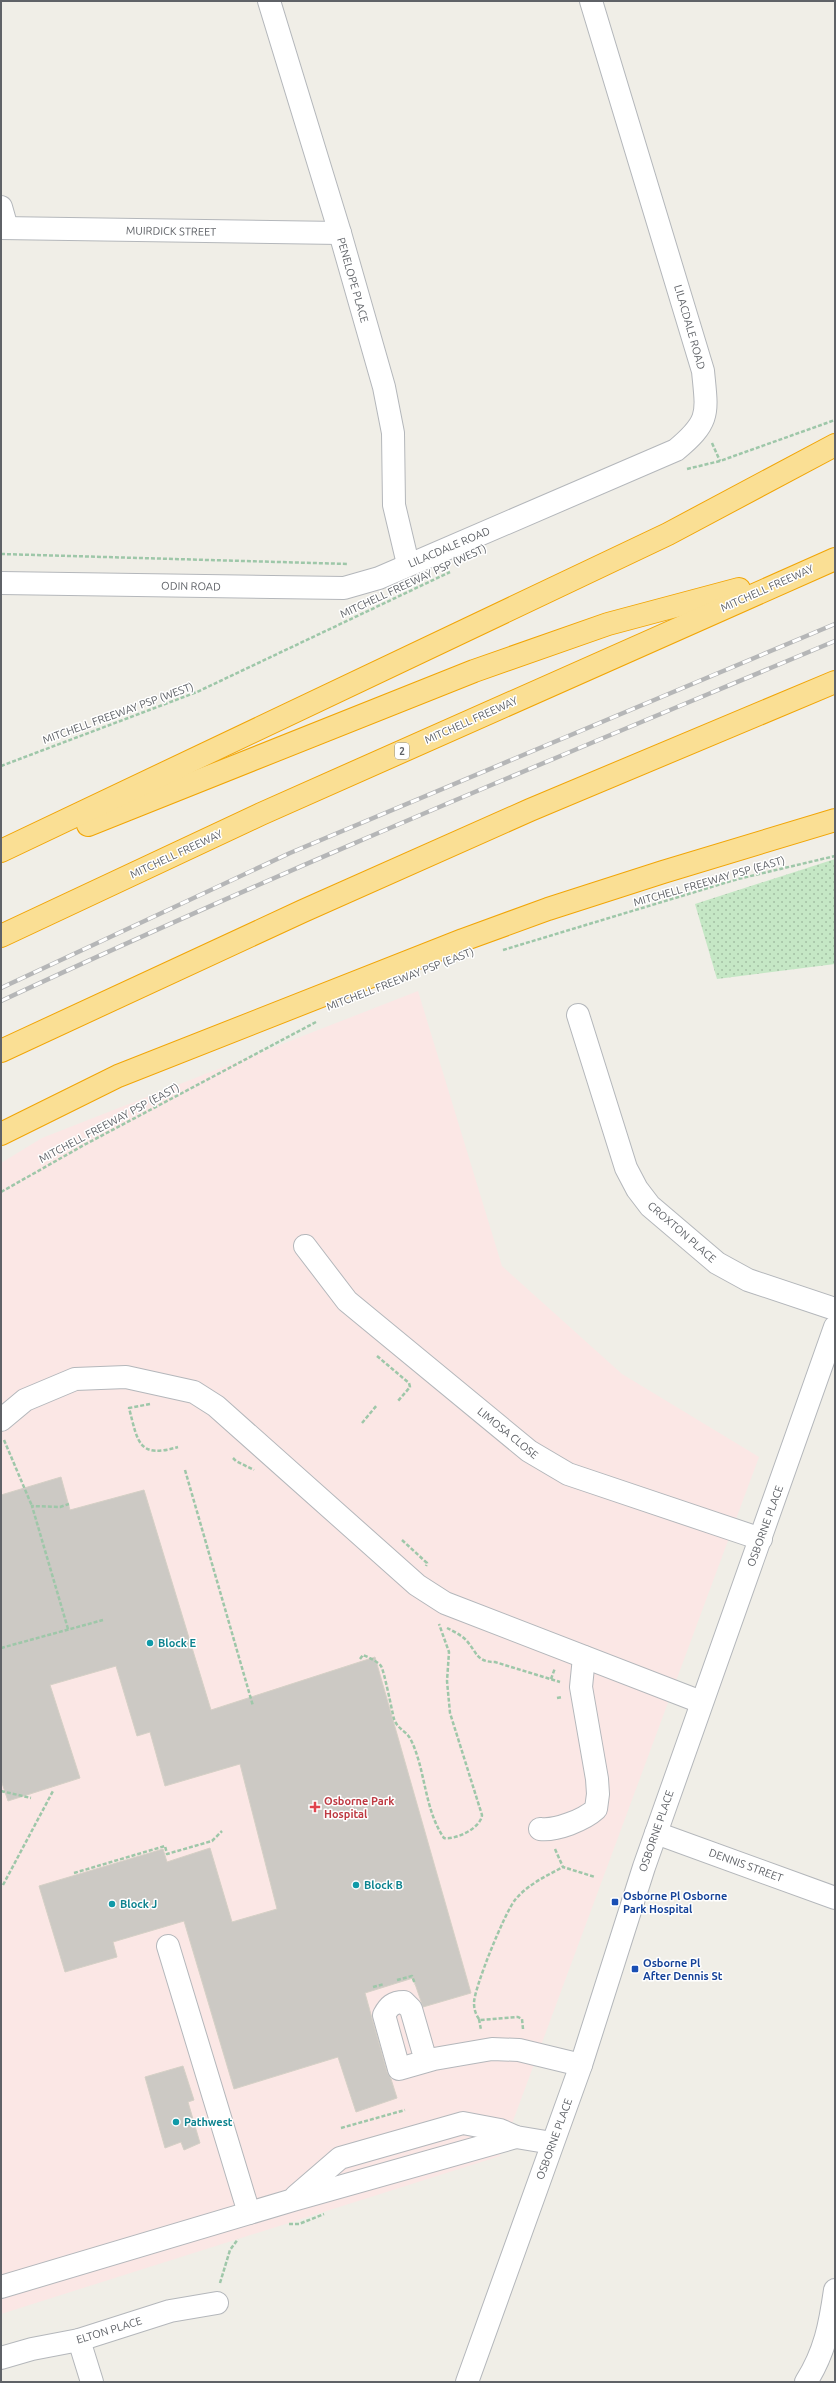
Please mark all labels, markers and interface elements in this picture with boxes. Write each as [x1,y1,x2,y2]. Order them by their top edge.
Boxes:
street label: MUIRDICK STREET [126,224,216,238]
street label: PENELOPE PLACE [335,236,371,324]
street label: LILACDALE ROAD [672,283,708,371]
street label: LILACDALE ROAD [406,524,492,570]
street label: MITCHELL FREEWAY PSP (WEST) [338,542,488,621]
street label: MITCHELL FREEWAY [719,562,816,614]
street label: ODIN ROAD [161,579,221,593]
street label: MITCHELL FREEWAY PSP (WEST) [41,680,195,747]
street label: MITCHELL FREEWAY [423,694,520,746]
road number: 2 [395,743,409,759]
street label: MITCHELL FREEWAY [128,827,225,881]
street label: MITCHELL FREEWAY PSP (EAST) [632,854,786,909]
street label: MITCHELL FREEWAY PSP (EAST) [325,945,476,1014]
street label: MITCHELL FREEWAY PSP (EAST) [37,1081,182,1166]
street label: CROXTON PLACE [646,1199,718,1265]
street label: LIMOSA CLOSE [475,1405,541,1461]
street label: OSBORNE PLACE [745,1484,785,1568]
place label: Block E [158,1637,196,1649]
marker: Block E [145,1638,155,1648]
street label: OSBORNE PLACE [636,1789,676,1873]
place label: Osborne Park Hospital [324,1795,395,1820]
marker: Osborne Park Hospital [309,1801,321,1813]
street label: DENNIS STREET [707,1846,785,1884]
place label: Block B [364,1879,403,1891]
marker: Block B [351,1880,361,1890]
place label: Osborne Pl Osborne Park Hospital [623,1890,727,1915]
marker: Osborne Pl Osborne Park Hospital [610,1897,620,1907]
place label: Block J [120,1898,157,1910]
marker: Block J [107,1899,117,1909]
place label: Osborne Pl After Dennis St [643,1957,723,1982]
marker: Osborne Pl After Dennis St [630,1964,640,1974]
street label: OSBORNE PLACE [534,2097,574,2181]
place label: Pathwest [184,2116,233,2128]
marker: Pathwest [171,2117,181,2127]
street label: ELTON PLACE [75,2314,143,2346]

